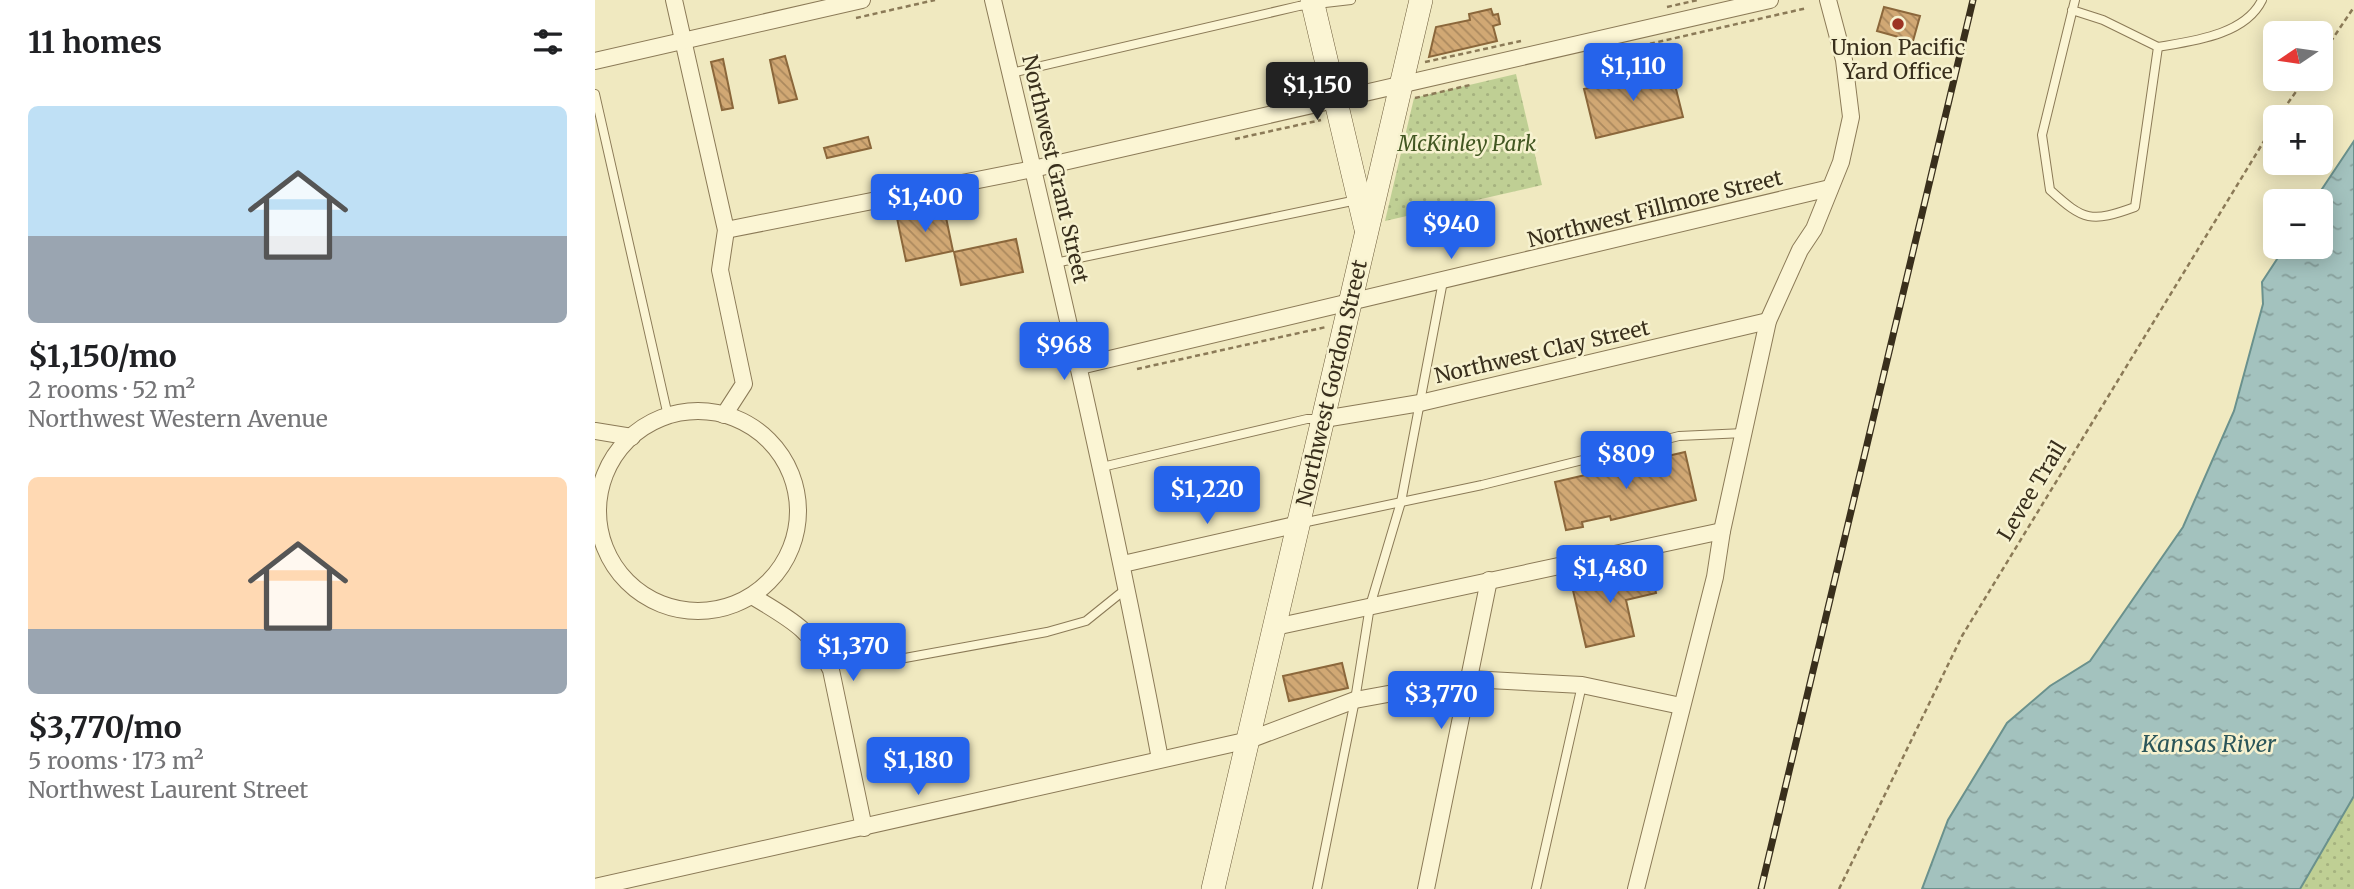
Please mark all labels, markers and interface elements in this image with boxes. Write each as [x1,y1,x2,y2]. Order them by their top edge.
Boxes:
marker: Union Pacific Yard Office [1890,16,1906,32]
north arrow [2263,21,2333,91]
map controls [2263,21,2333,259]
text: 11 homes [28,23,162,61]
icon: filters [529,23,567,61]
place label: Union Pacific Yard Office [1831,34,1965,85]
pin: $1,110 [1576,43,1690,103]
text: $1,110 [1600,51,1666,80]
street label: Northwest Grant Street [1016,52,1095,286]
pin: $1,150 [1260,62,1374,122]
text: $1,150 [1282,70,1352,99]
button: + [2263,105,2333,175]
park label: McKinley Park [1397,130,1537,157]
icon: home [235,152,361,278]
street label: Northwest Fillmore Street [1525,164,1785,253]
pin: $1,400 [868,174,982,234]
text: $1,400 [887,182,963,211]
button: − [2263,189,2333,259]
pin: $940 [1410,202,1492,261]
text: $940 [1422,209,1480,238]
street label: Northwest Gordon Street [1290,257,1373,509]
street label: Northwest Clay Street [1432,314,1652,389]
pin: $968 [1023,322,1105,382]
text: $968 [1036,330,1092,359]
text: $1,150/mo [28,337,177,375]
text: 2 rooms · 52 m² [28,375,195,404]
text: Northwest Western Avenue [28,404,328,433]
pin: $809 [1585,432,1667,491]
street label: Levee Trail [1991,435,2072,546]
text: $809 [1597,439,1655,468]
pin: $1,220 [1150,466,1264,526]
text: $1,220 [1170,474,1244,503]
icon: home [235,523,361,649]
pin: $1,480 [1553,546,1667,605]
text: $1,480 [1572,553,1648,582]
pin: $1,370 [796,624,910,683]
text: $1,370 [817,631,889,660]
pin: $3,770 [1384,672,1498,731]
text: $3,770 [1404,679,1478,708]
text: $3,770/mo [28,708,182,746]
water label: Kansas River [2141,729,2277,758]
pin: $1,180 [861,738,975,797]
text: $1,180 [883,745,953,774]
text: 5 rooms · 173 m² [28,746,204,775]
text: Northwest Laurent Street [28,775,308,804]

